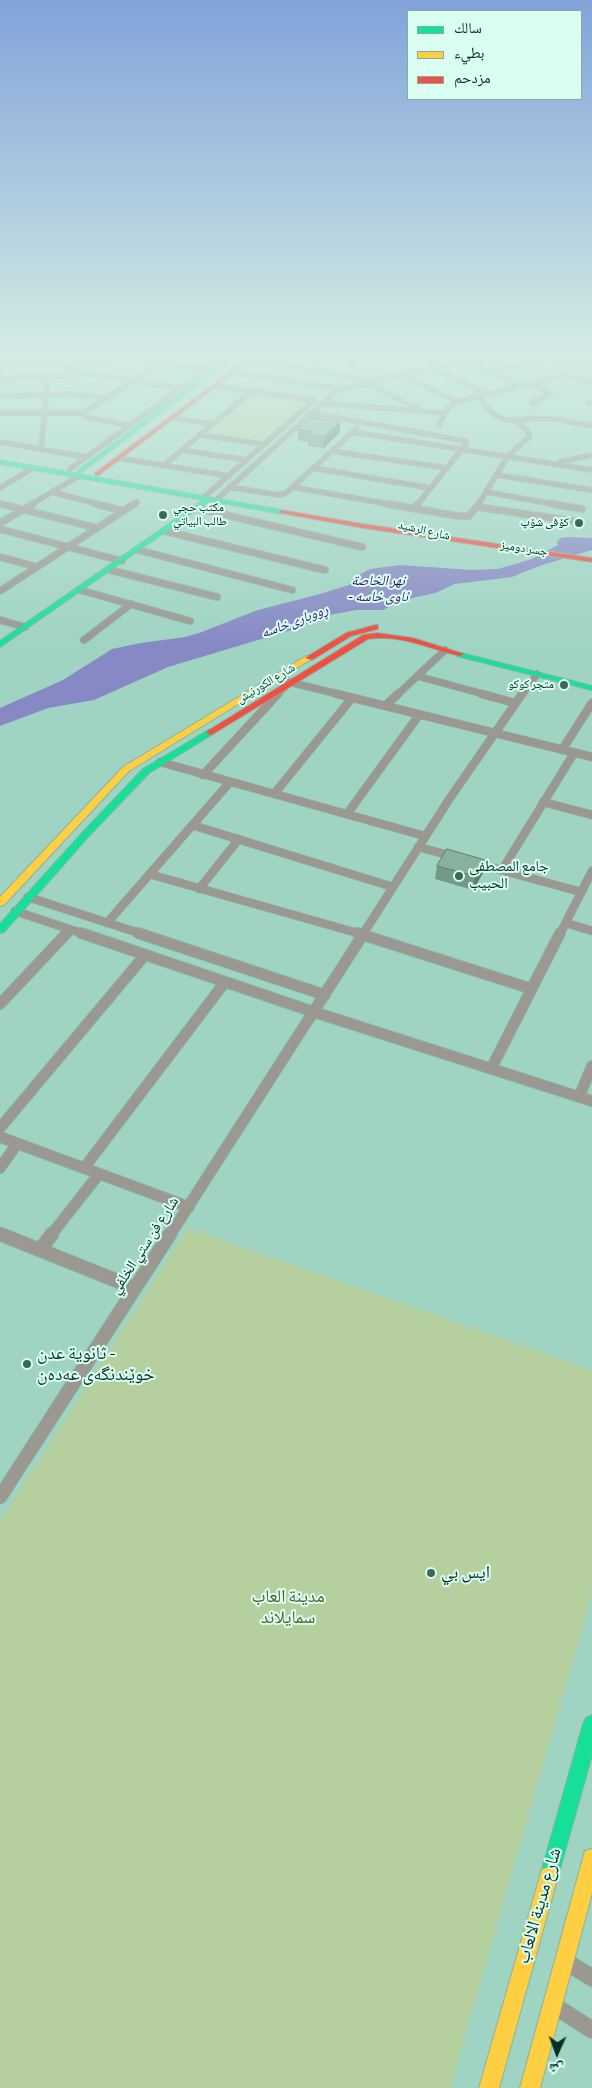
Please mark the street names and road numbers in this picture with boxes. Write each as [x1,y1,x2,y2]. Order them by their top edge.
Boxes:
street label: شارع الرشيد [397,518,451,544]
street label: جسر دوميز [499,538,549,560]
street label: شارع الكورنيش [234,661,298,707]
street label: شارع فن ستي الخلفي [107,1194,183,1298]
street label: شارع مدينة الالعاب [513,1846,567,1966]

